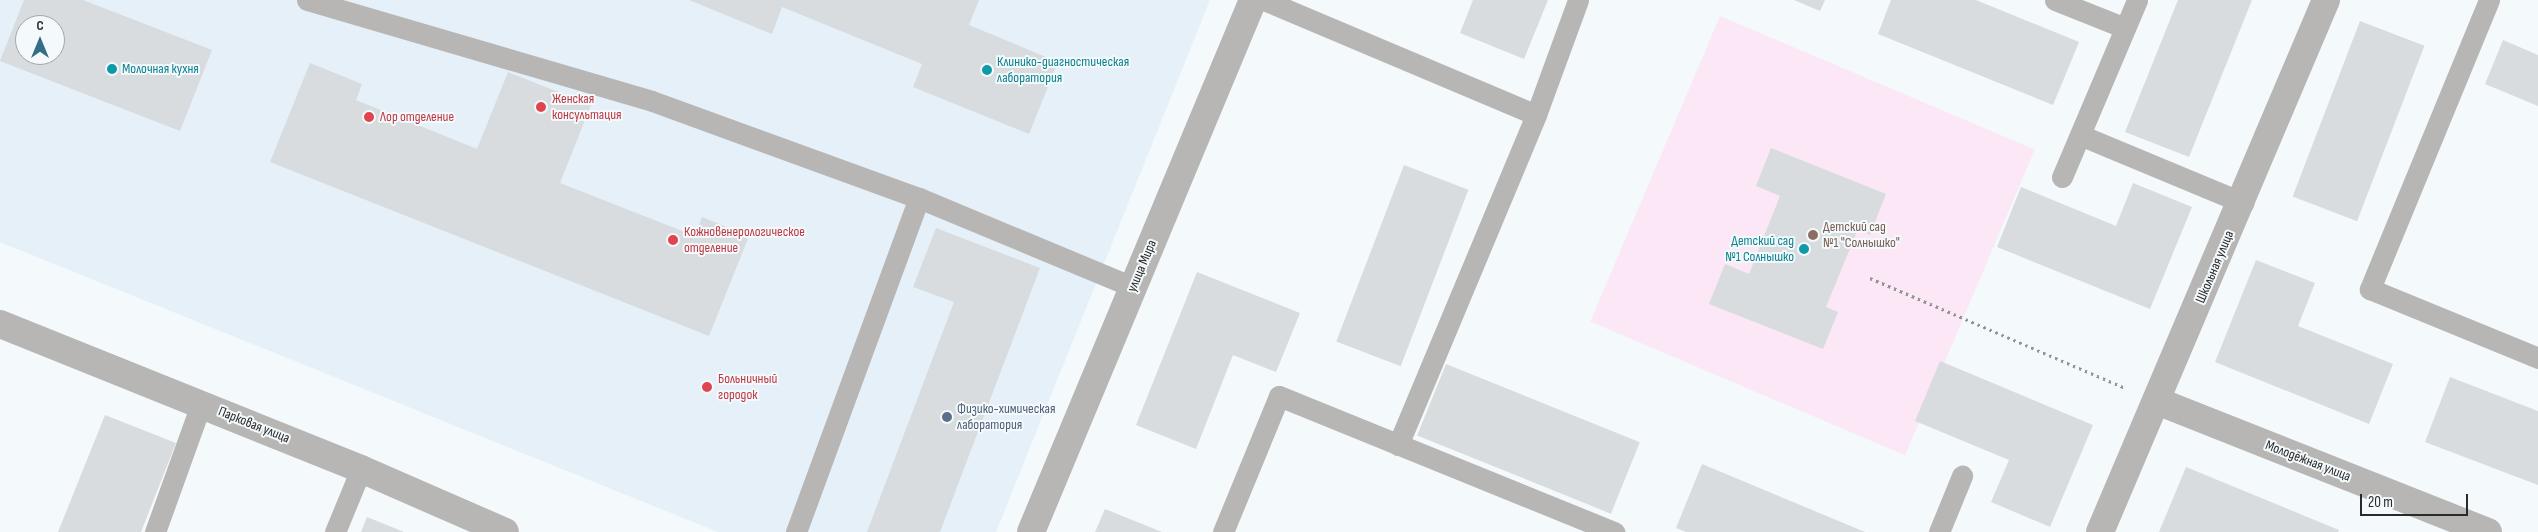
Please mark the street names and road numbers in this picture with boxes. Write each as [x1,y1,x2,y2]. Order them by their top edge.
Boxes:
street label: Школьная улица [2192,228,2238,306]
street label: улица Мира [1124,237,1160,295]
street label: Парковая улица [216,403,292,447]
street label: Молодёжная улица [2263,437,2353,485]

